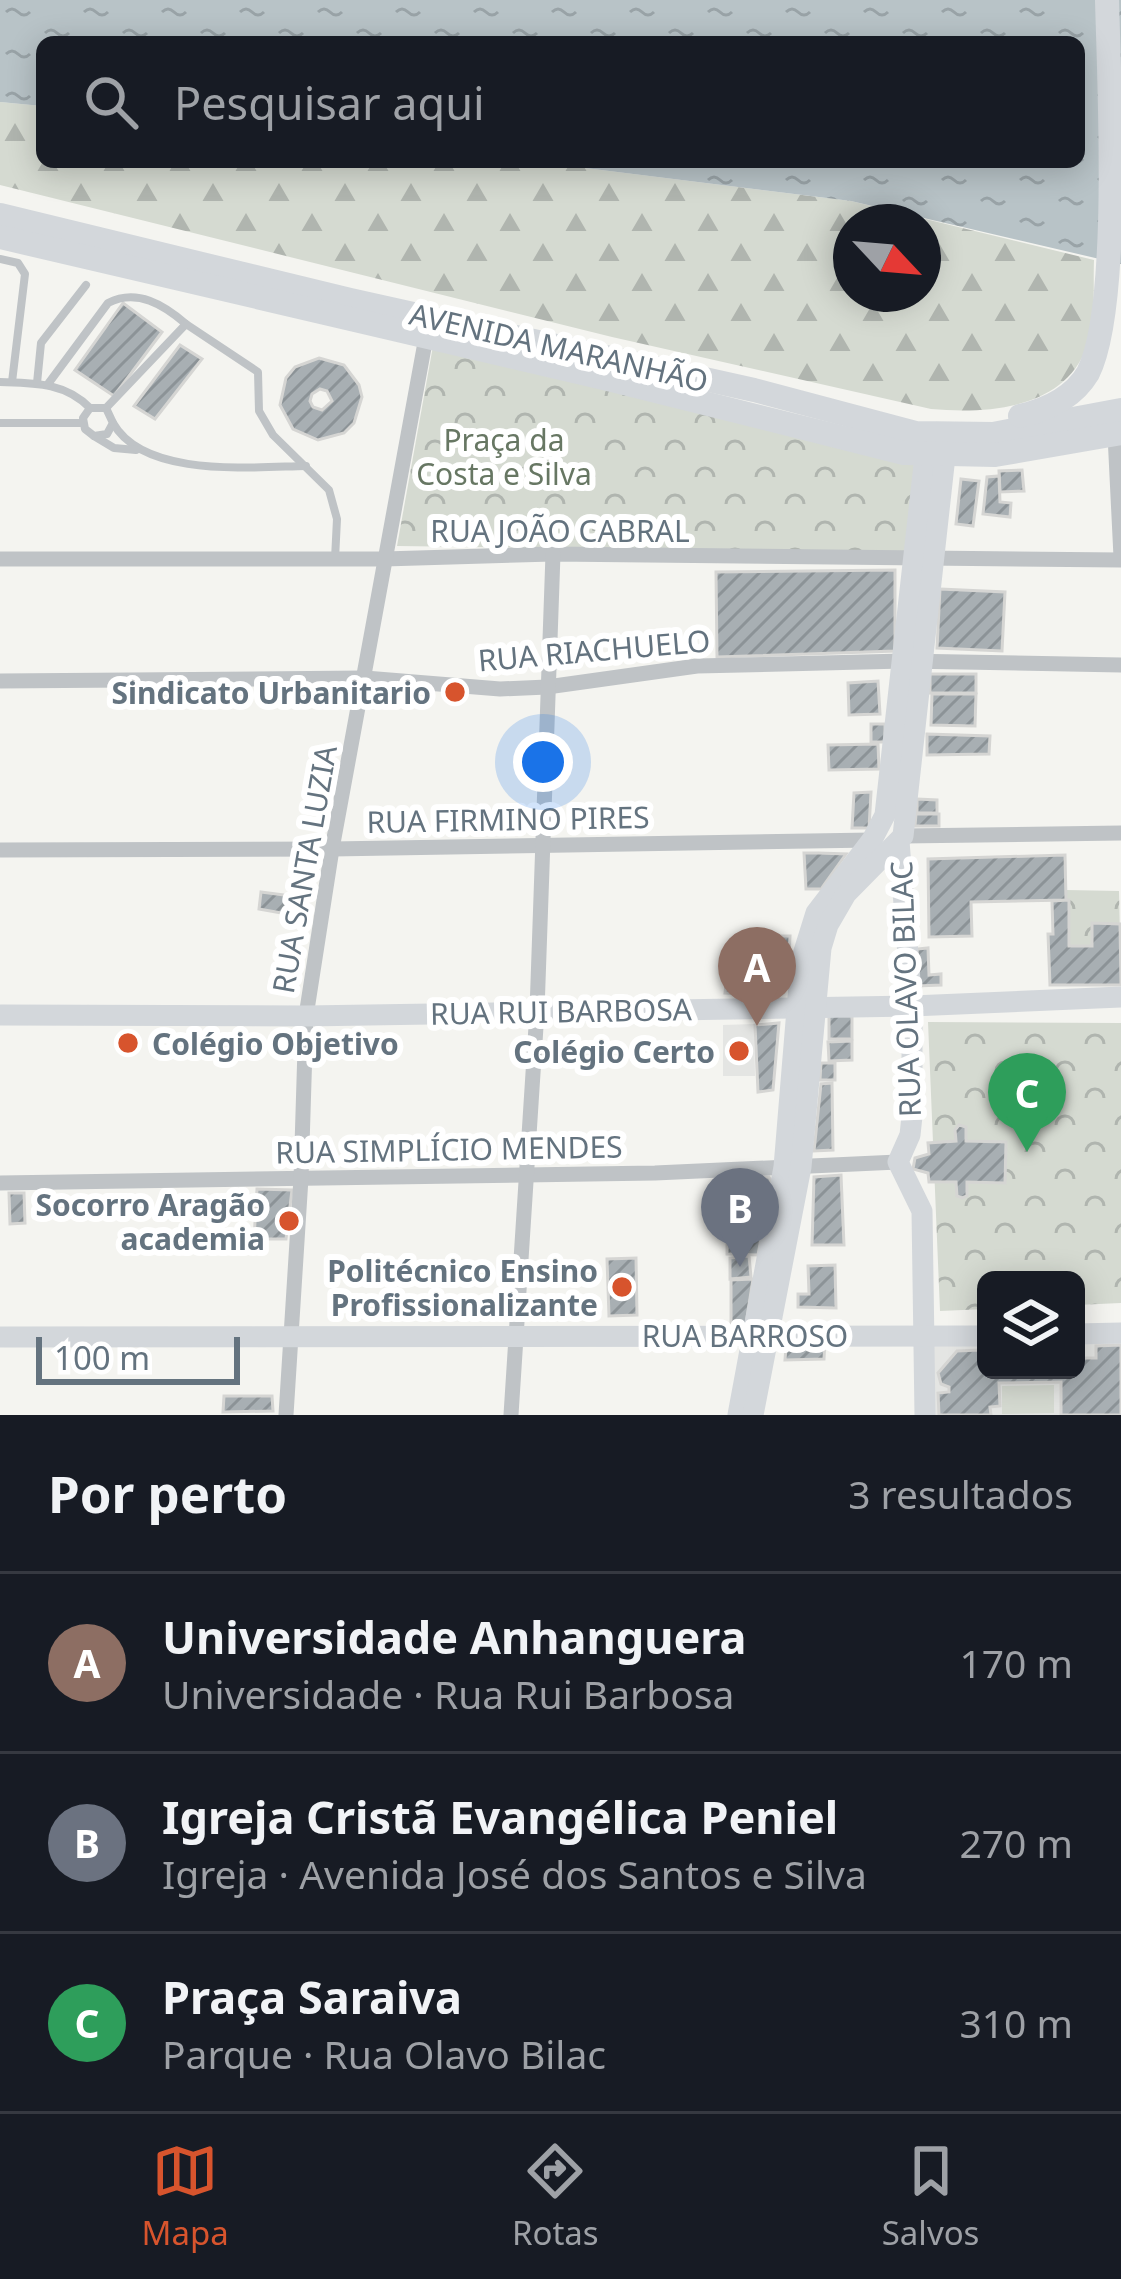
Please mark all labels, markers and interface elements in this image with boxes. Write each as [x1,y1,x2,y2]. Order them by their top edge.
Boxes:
search box [36,36,1085,168]
icon: search [78,69,144,135]
text: Pesquisar aqui [174,72,485,133]
north arrow [833,204,941,312]
street label: AVENIDA MARANHÃO [406,293,712,401]
park label: Praça da Costa e Silva [416,419,592,494]
street label: RUA JOÃO CABRAL [430,510,690,551]
street label: RUA RIACHUELO [476,619,712,681]
place label: Sindicato Urbanitario [111,672,431,713]
marker: Sindicato Urbanitario [442,679,468,705]
your location [513,732,573,792]
street label: RUA SANTA LUZIA [262,741,346,996]
street label: RUA FIRMINO PIRES [366,796,650,842]
street label: RUA OLAVO BILAC [880,860,930,1118]
pin: A [718,927,796,1026]
street label: RUA RUI BARBOSA [430,988,693,1034]
place label: Colégio Objetivo [152,1023,399,1064]
marker: Colégio Objetivo [115,1030,141,1056]
place label: Colégio Certo [513,1031,715,1072]
marker: Colégio Certo [726,1038,752,1064]
pin: C [988,1053,1066,1152]
street label: RUA SIMPLÍCIO MENDES [275,1125,623,1173]
pin: B [701,1168,779,1267]
place label: Socorro Aragão academia [36,1184,265,1259]
marker: Socorro Aragão academia [276,1208,302,1234]
place label: Politécnico Ensino Profissionalizante [327,1250,598,1325]
map controls [977,1271,1085,1379]
button: layers [977,1271,1085,1379]
marker: Politécnico Ensino Profissionalizante [609,1274,635,1300]
street label: RUA BARROSO [642,1315,848,1356]
scale bar [36,1331,240,1384]
text: 100 m [54,1335,150,1380]
text: Por perto [48,1458,287,1528]
text: 3 resultados [848,1467,1073,1520]
text: Universidade Anhanguera [162,1606,746,1667]
text: A [74,1636,101,1689]
text: 170 m [959,1636,1073,1689]
text: Universidade · Rua Rui Barbosa [162,1667,734,1720]
text: Igreja Cristã Evangélica Peniel [162,1786,838,1847]
text: B [74,1816,100,1869]
text: 270 m [959,1816,1073,1869]
text: Igreja · Avenida José dos Santos e Silva [162,1847,867,1900]
text: Praça Saraiva [162,1966,462,2027]
text: C [74,1996,100,2049]
text: 310 m [959,1996,1073,2049]
text: Parque · Rua Olavo Bilac [162,2027,606,2080]
tab: Mapa [142,2138,229,2255]
tab: Rotas [512,2138,599,2255]
tab: Salvos [882,2138,979,2255]

